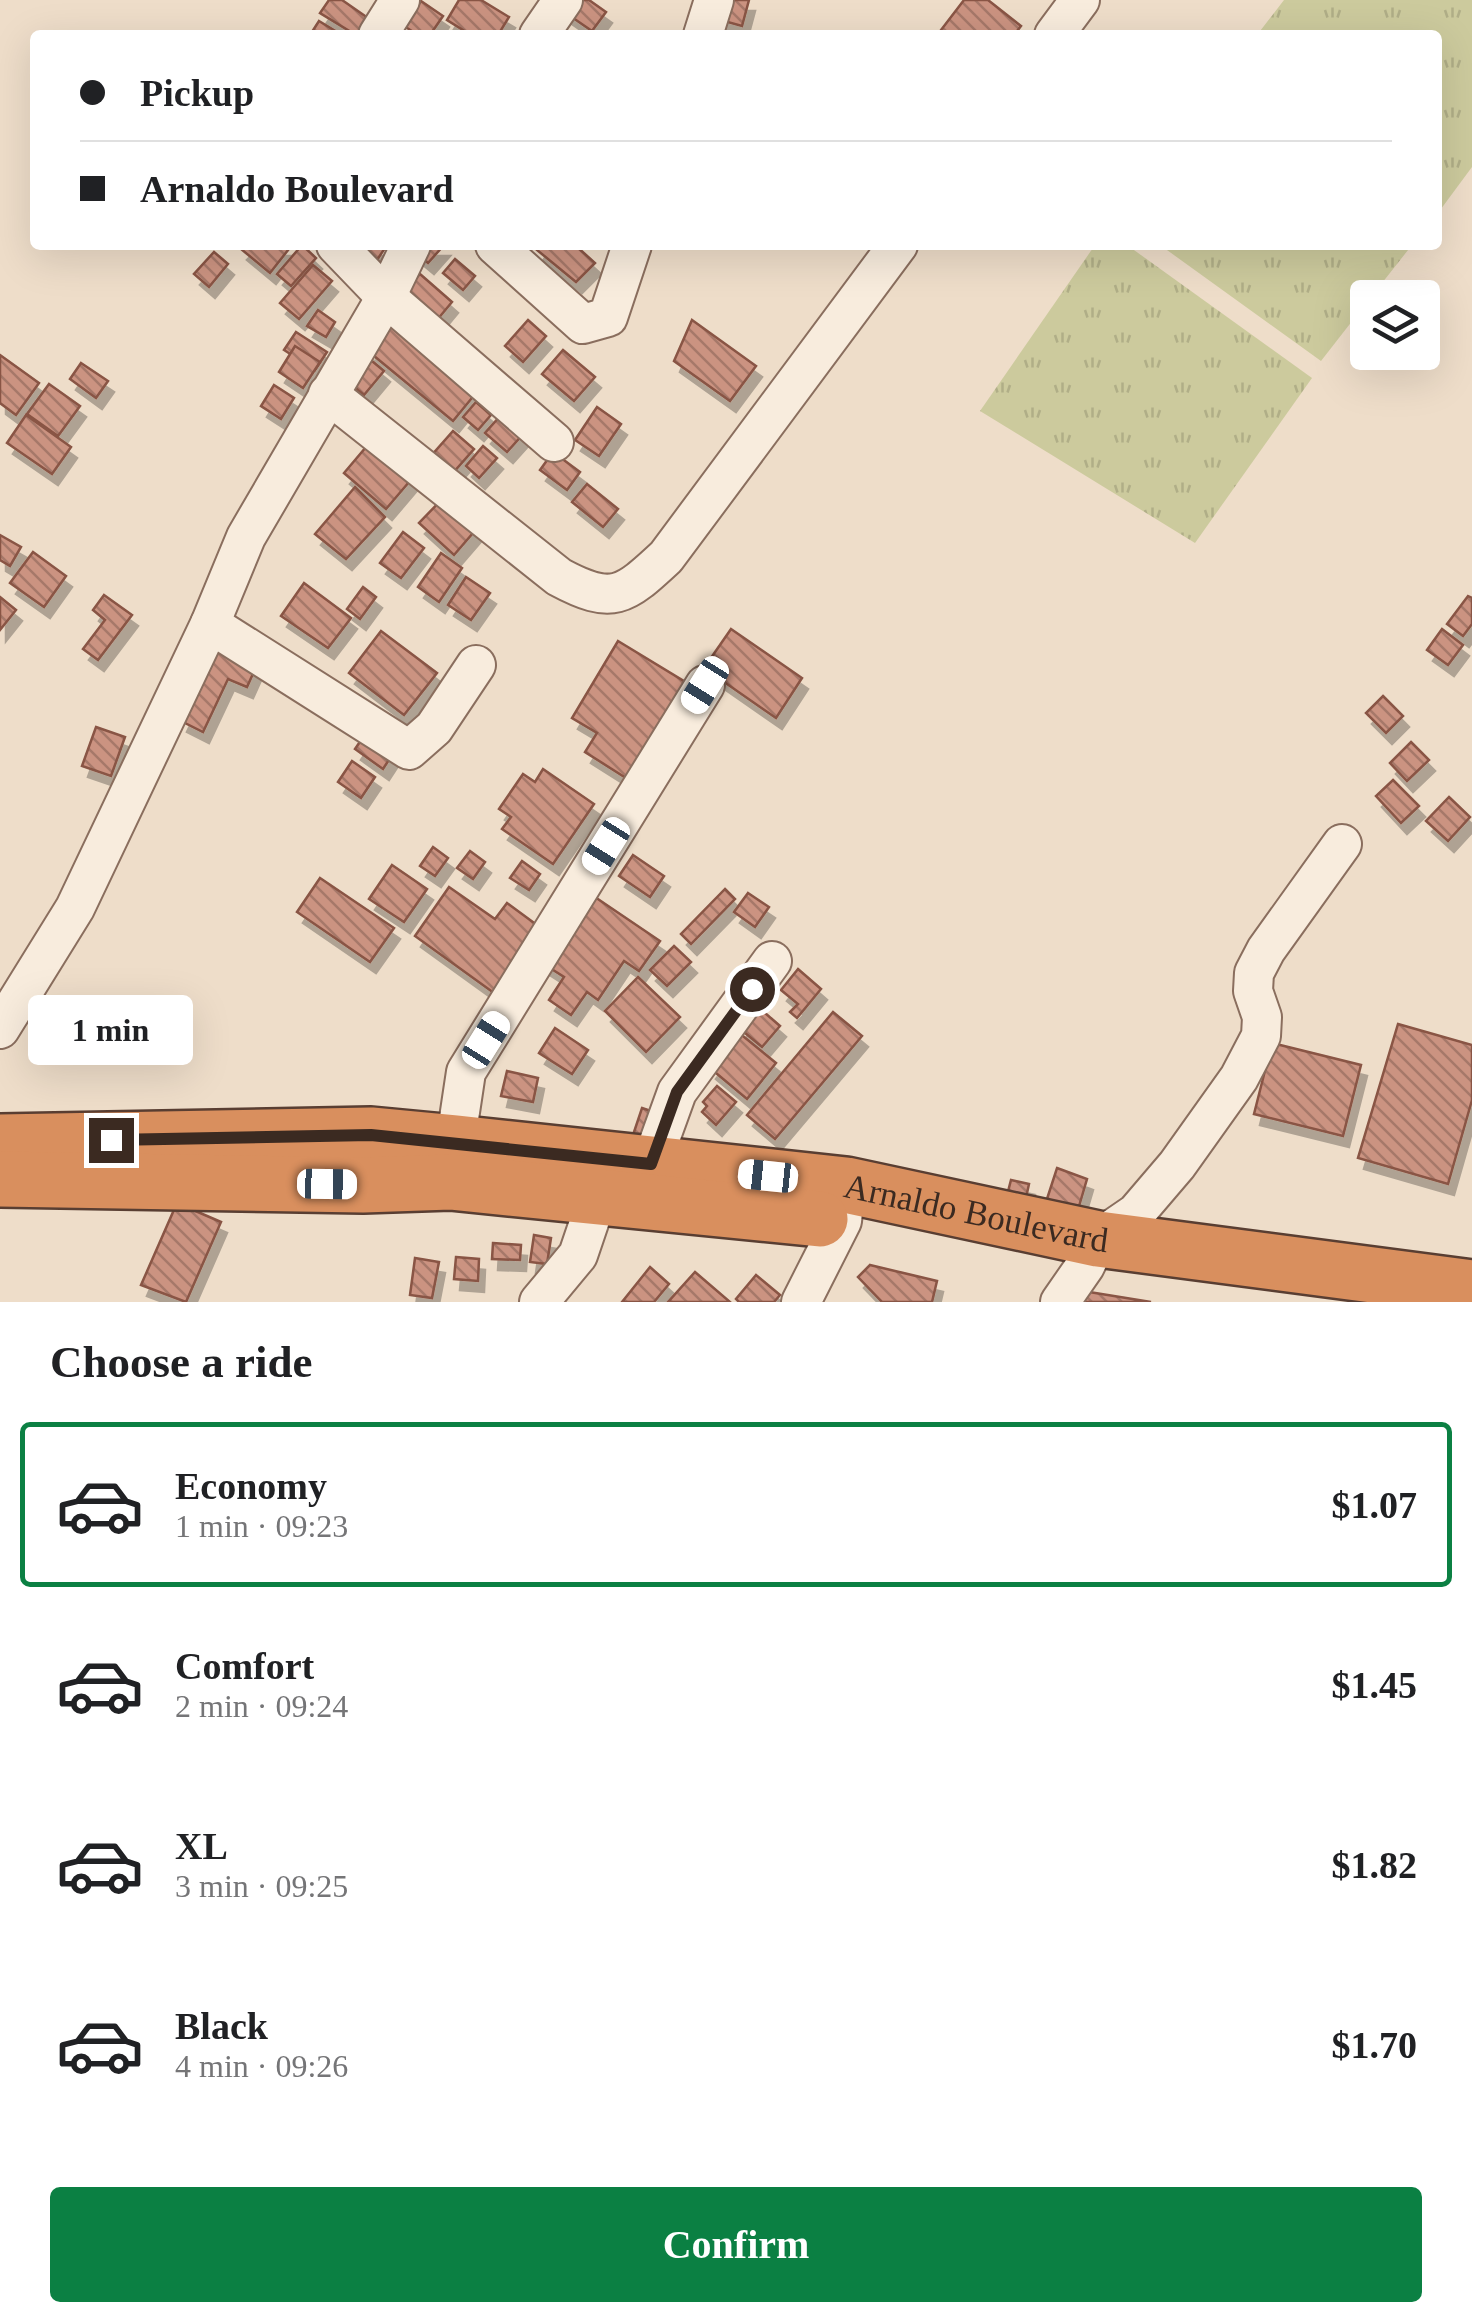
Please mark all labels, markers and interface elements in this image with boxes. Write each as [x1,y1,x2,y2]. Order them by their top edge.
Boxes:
text: Pickup [140,72,254,114]
text: Arnaldo Boulevard [140,168,454,210]
map controls [1350,280,1440,370]
button: layers [1350,280,1440,370]
car [676,652,734,718]
car [577,813,635,879]
route start [730,967,775,1012]
callout: 1 min [28,995,194,1065]
car [457,1007,515,1073]
text: 1 min [72,1012,149,1048]
route end [89,1118,134,1163]
car [737,1158,799,1194]
street label: Arnaldo Boulevard [841,1166,1111,1260]
car [297,1168,357,1200]
text: Choose a ride [50,1337,313,1387]
icon: car [55,1460,145,1550]
text: Economy [175,1465,327,1507]
text: $1.07 [1332,1484,1417,1526]
text: 1 min · 09:23 [175,1508,348,1544]
icon: car [55,1640,145,1730]
text: Comfort [175,1645,314,1687]
text: $1.45 [1332,1664,1417,1706]
text: 2 min · 09:24 [175,1688,348,1724]
icon: car [55,1820,145,1910]
text: XL [175,1825,228,1867]
text: $1.82 [1332,1844,1417,1886]
text: 3 min · 09:25 [175,1868,348,1904]
icon: car [55,2000,145,2090]
text: Black [175,2005,268,2047]
text: $1.70 [1332,2024,1417,2066]
text: 4 min · 09:26 [175,2048,348,2084]
button: Confirm [50,2187,1422,2302]

